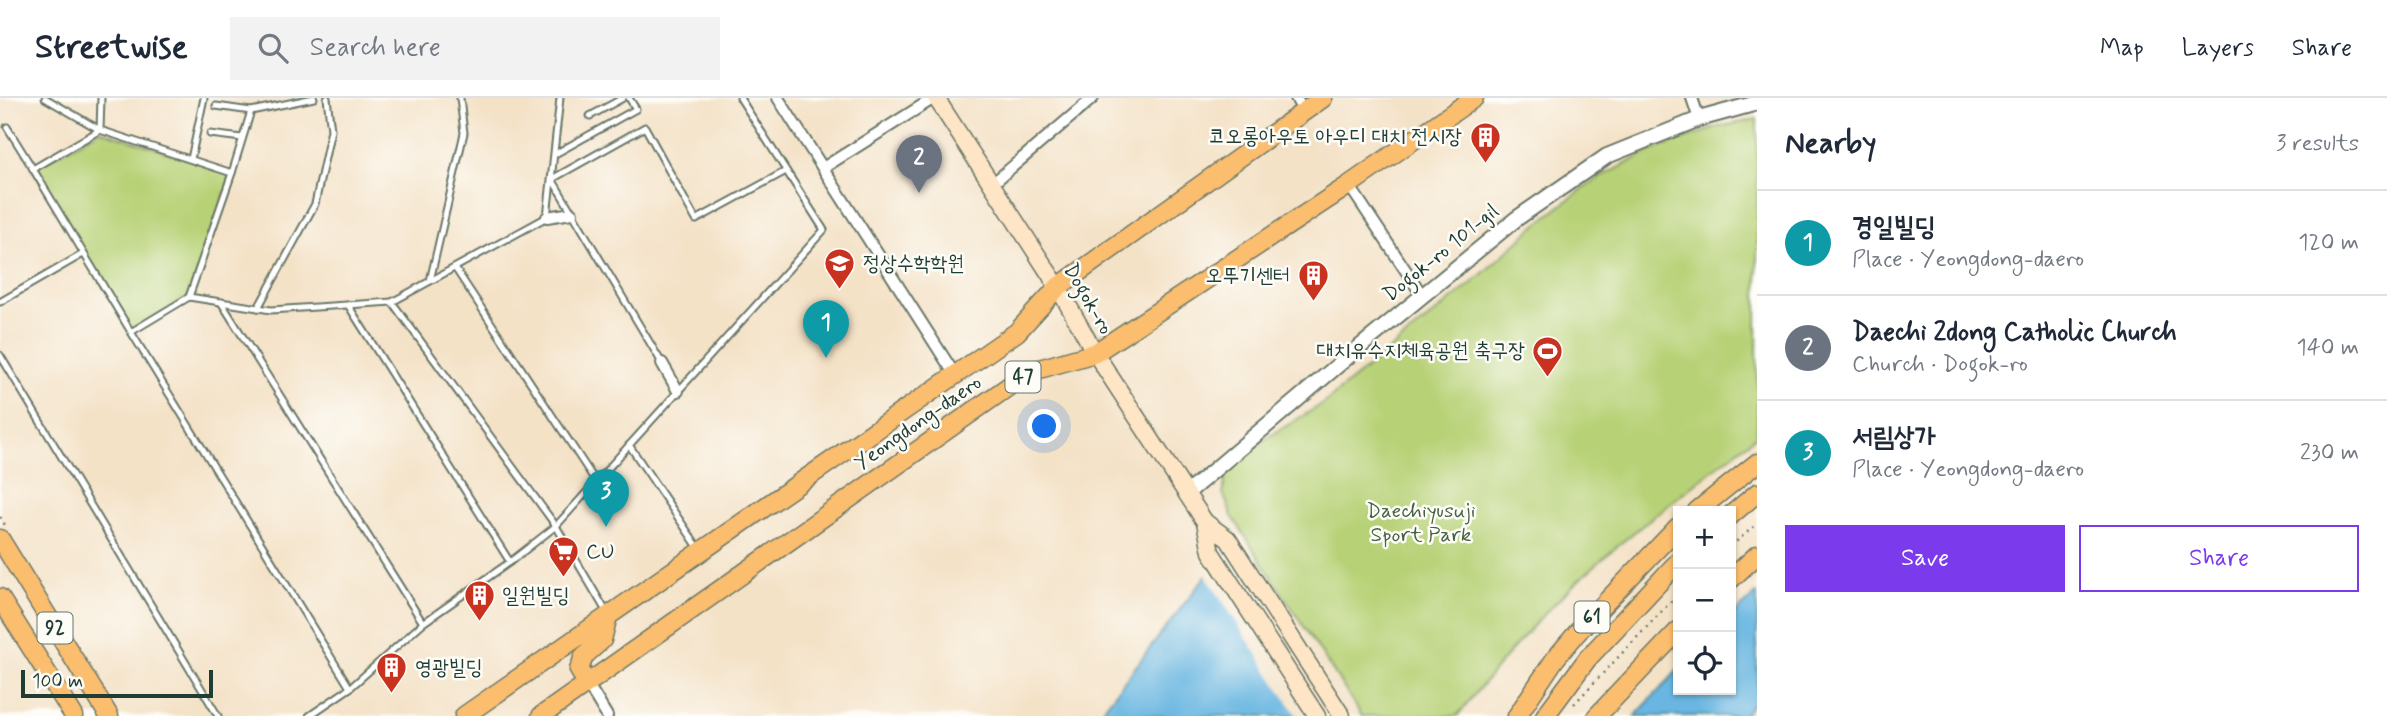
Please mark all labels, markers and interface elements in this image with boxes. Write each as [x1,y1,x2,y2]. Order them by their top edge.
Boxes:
search box [230,17,720,80]
text: Streetwise [35,26,188,70]
icon: search [254,29,292,67]
text: Search here [310,31,441,65]
text: Map [2100,33,2144,64]
text: Layers [2182,33,2254,64]
text: Share [2292,33,2352,64]
building icon: 코오롱아우토 아우디 대치 전시장 [1468,120,1502,164]
place label: 코오롱아우토 아우디 대치 전시장 [1208,123,1462,151]
text: Nearby [1785,124,1876,163]
text: 3 results [2276,129,2359,159]
pin: 2 [896,135,942,193]
street label: Dogok-ro 101-gil [1377,198,1506,310]
text: 경일빌딩 [1852,211,1936,245]
text: 1 [1803,228,1813,258]
text: 120 m [2298,228,2359,258]
text: Place · Yeongdong-daero [1852,245,2084,275]
school or university icon: 정상수학학원 [823,247,857,291]
place label: 정상수학학원 [863,250,964,278]
street label: Dogok-ro [1055,258,1120,341]
building icon: 오뚜기센터 [1296,259,1330,303]
place label: 오뚜기센터 [1206,262,1290,290]
pin: 1 [803,300,849,358]
text: Daechi 2dong Catholic Church [1852,316,2177,350]
text: 2 [1802,333,1814,363]
text: 140 m [2296,333,2359,363]
sports icon: 대치유수지체육공원 축구장 [1531,334,1565,378]
place label: 대치유수지체육공원 축구장 [1317,337,1525,365]
text: Church · Dogok-ro [1852,350,2028,380]
road number: 47 [1006,362,1040,392]
street label: Yeongdong-daero [849,369,988,478]
your location [1027,409,1061,443]
text: 서림상가 [1852,421,1936,455]
text: 3 [1803,438,1813,468]
text: 230 m [2300,438,2359,468]
text: Place · Yeongdong-daero [1852,455,2084,485]
pin: 3 [583,469,629,527]
park label: Daechiyusuji Sport Park [1367,497,1476,549]
map controls [1673,506,1736,695]
button: + [1673,506,1736,569]
button: Save [1785,525,2065,592]
button: Share [2079,525,2359,592]
supermarket icon: CU [546,535,580,579]
place label: CU [586,538,615,566]
button: − [1673,569,1736,632]
building icon: 일원빌딩 [462,579,496,623]
place label: 일원빌딩 [502,582,570,610]
road number: 61 [1574,602,1610,632]
road number: 92 [38,612,72,643]
button: locate [1673,632,1736,695]
building icon: 영광빌딩 [375,651,409,695]
place label: 영광빌딩 [415,654,483,682]
scale bar [21,667,214,699]
text: 100 m [32,669,83,694]

